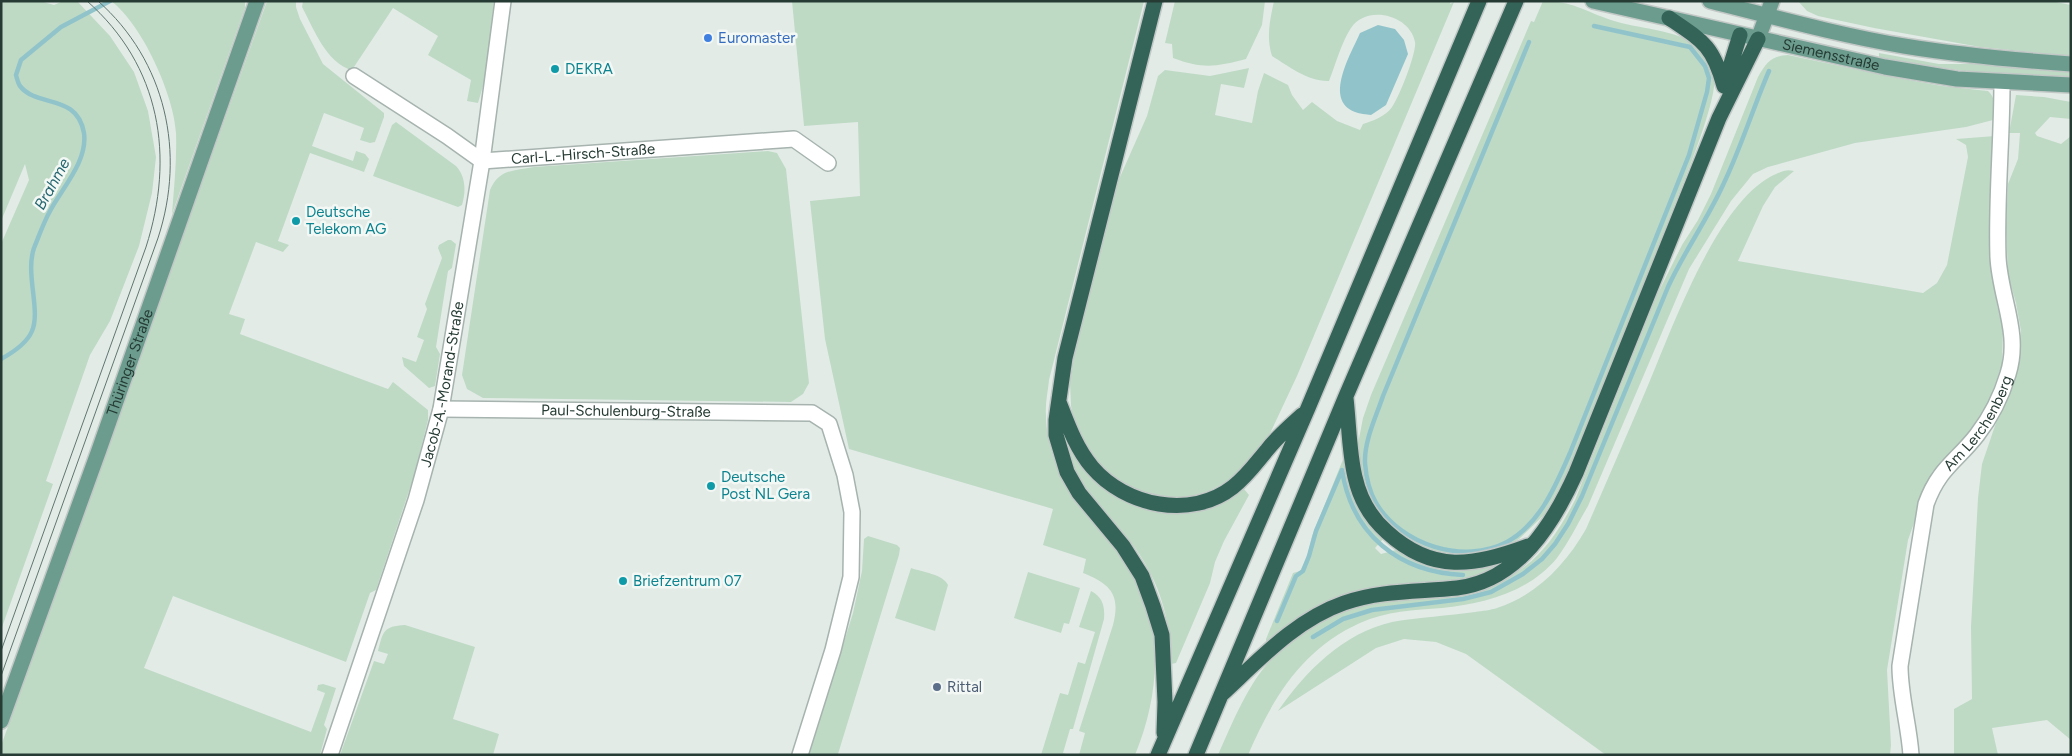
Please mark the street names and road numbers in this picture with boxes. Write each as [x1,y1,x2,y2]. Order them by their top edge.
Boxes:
street label: Siemensstraße [1781,35,1881,75]
street label: Carl-L.-Hirsch-Straße [510,140,656,168]
street label: Jacob-A.-Morand-Straße [416,300,468,469]
street label: Thüringer Straße [103,307,157,418]
street label: Am Lerchenberg [1940,373,2016,474]
street label: Paul-Schulenburg-Straße [541,401,711,421]

